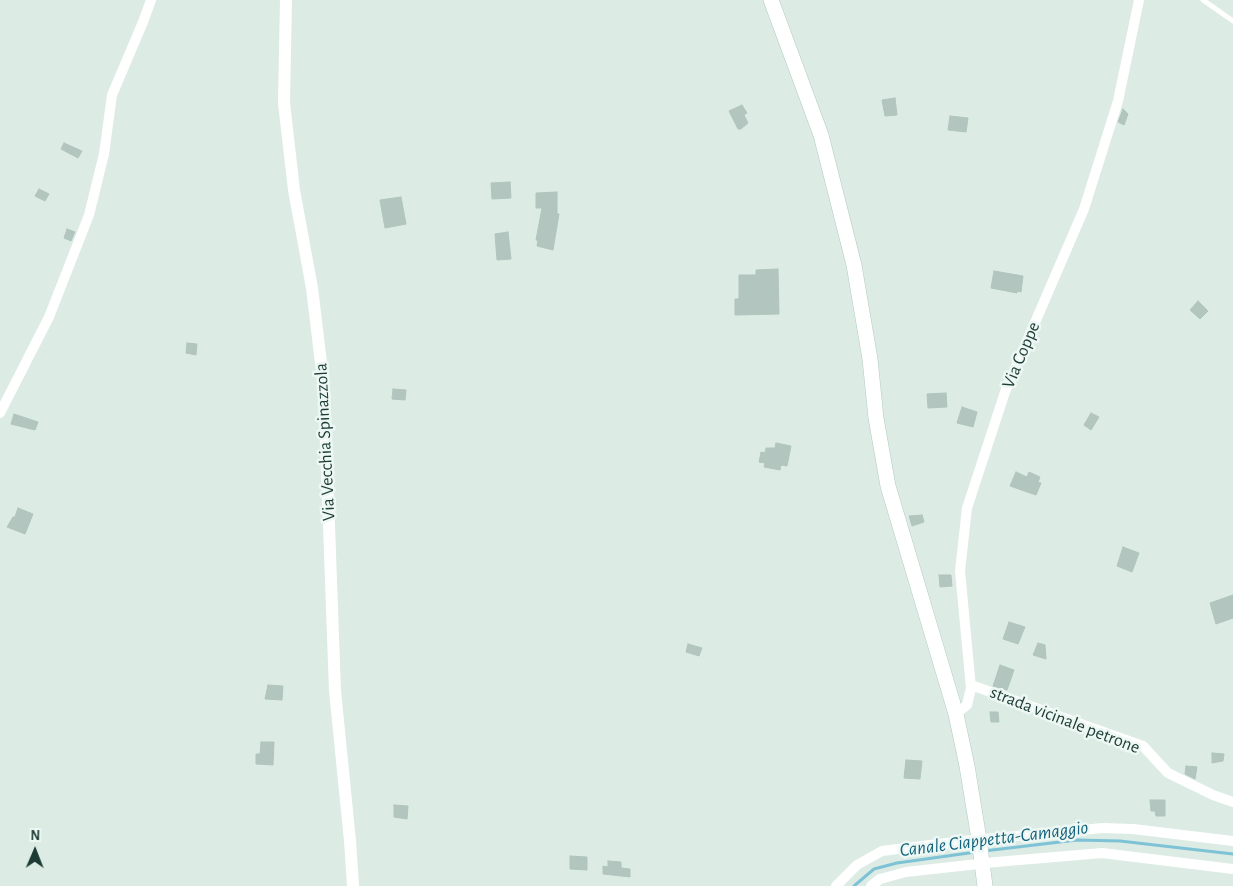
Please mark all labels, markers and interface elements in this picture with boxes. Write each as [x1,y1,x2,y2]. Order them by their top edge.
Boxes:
street label: Via Coppe [997,318,1045,392]
street label: Via Vecchia Spinazzola [310,362,340,522]
street label: strada vicinale petrone [987,681,1143,759]
water label: Canale Ciappetta-Camaggio [898,816,1090,862]
north arrow [10,826,60,876]
text: N [30,829,40,843]

